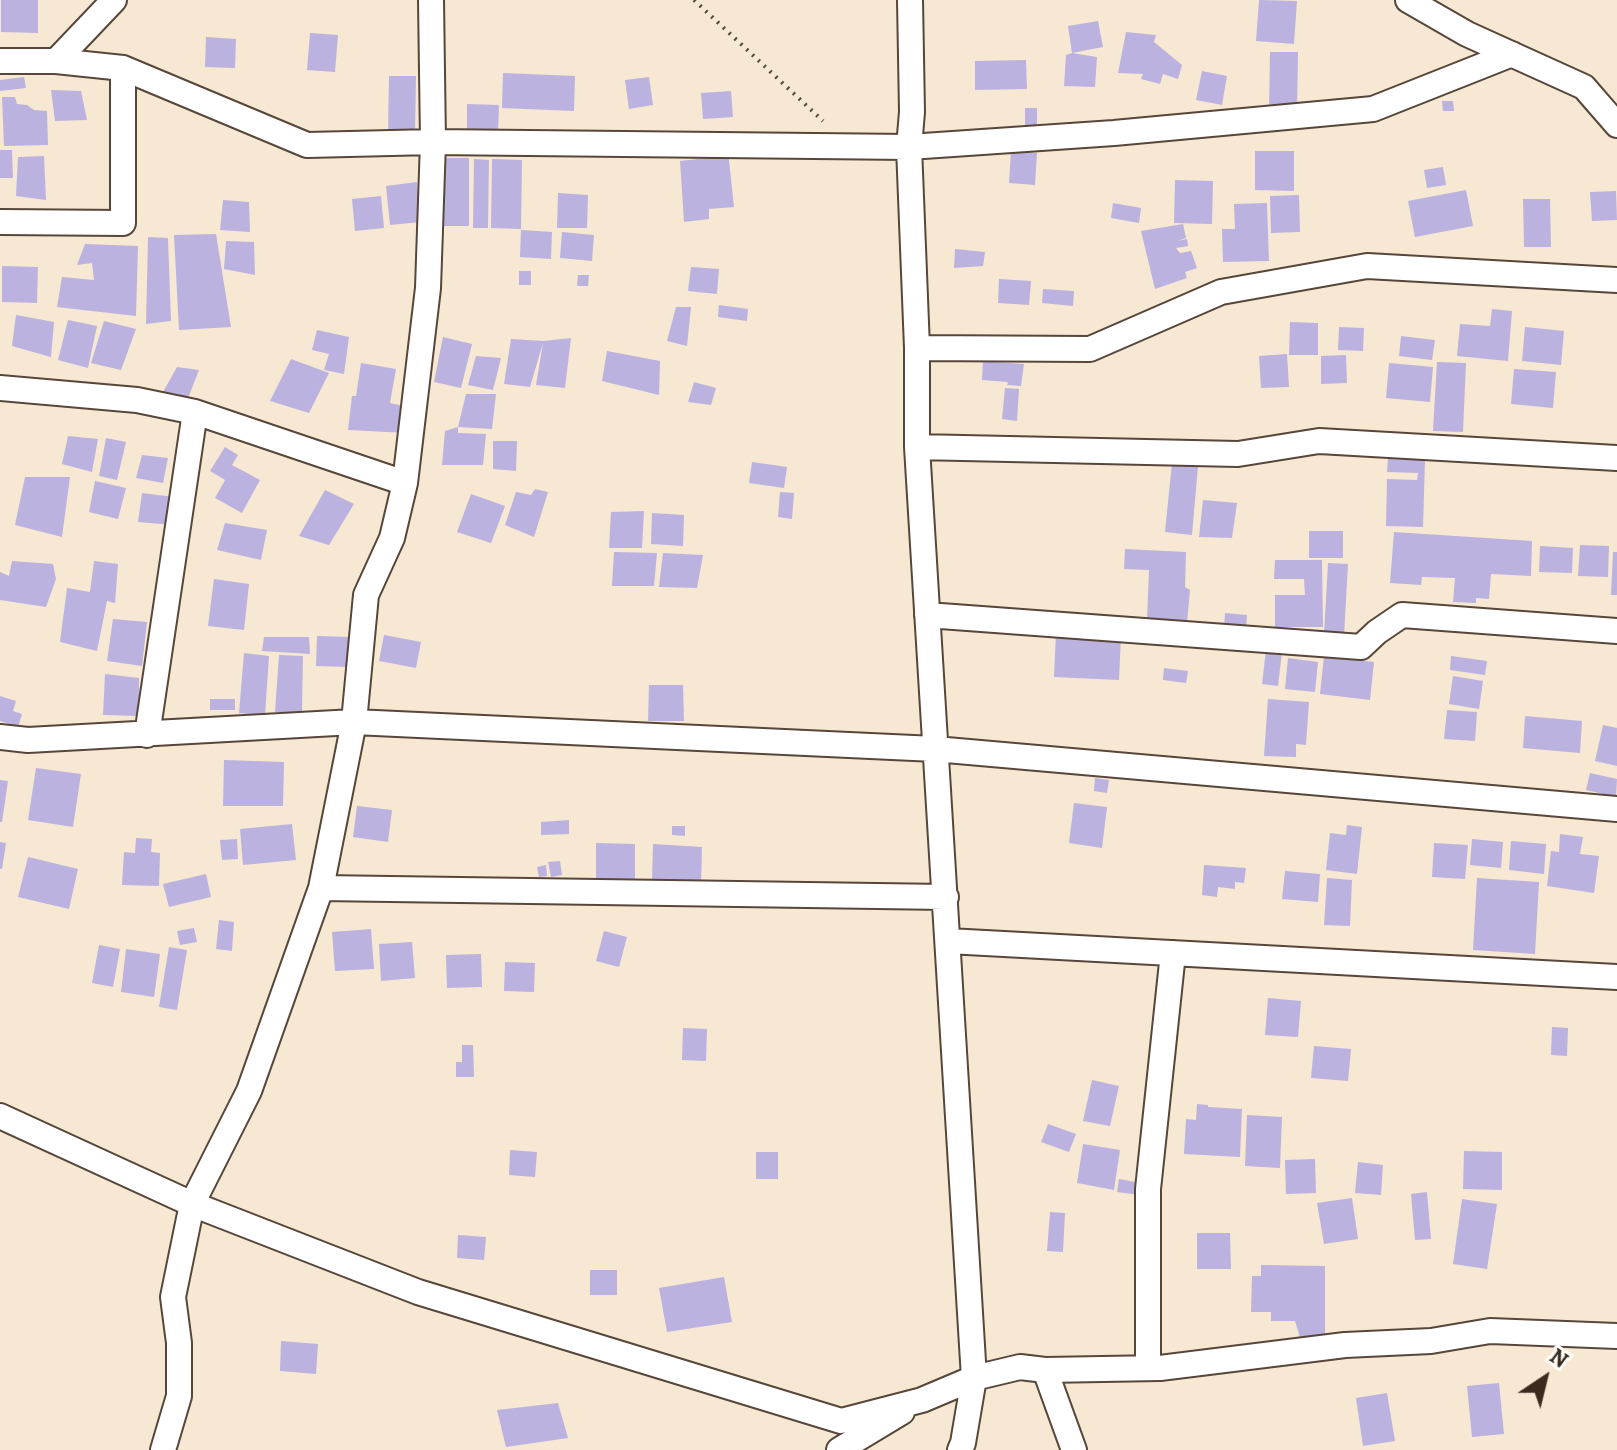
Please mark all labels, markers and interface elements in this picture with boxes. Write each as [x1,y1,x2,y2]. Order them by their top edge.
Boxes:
north arrow [1505,1338,1585,1418]
text: N [1544,1341,1574,1375]

